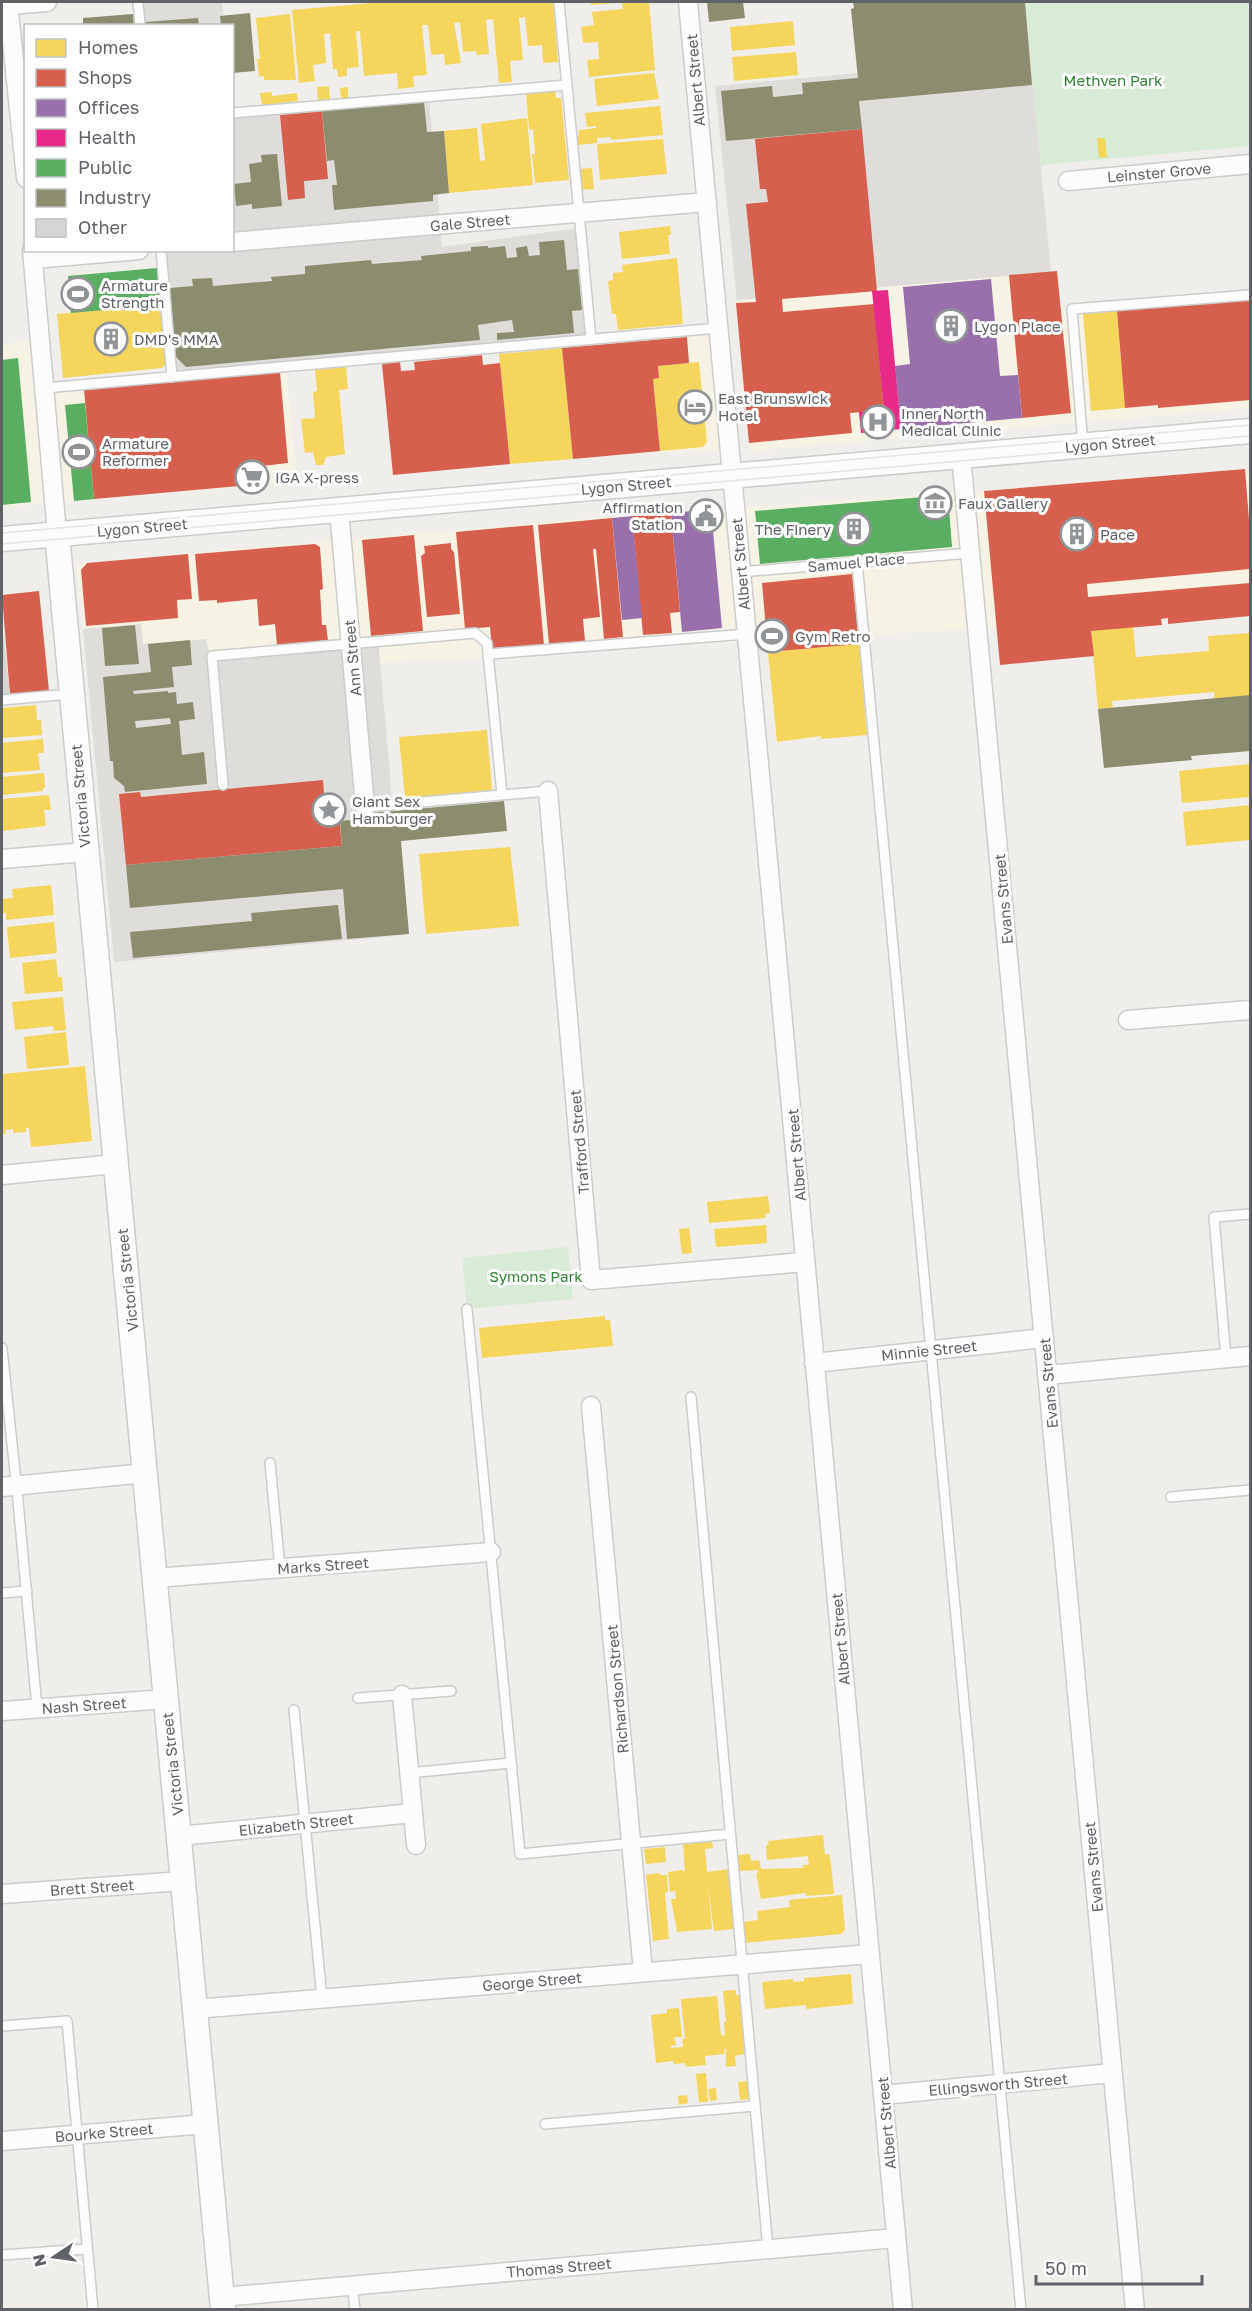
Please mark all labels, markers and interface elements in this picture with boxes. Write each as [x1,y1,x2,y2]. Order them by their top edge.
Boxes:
legend [24,24,234,252]
street label: Albert Street [682,33,708,127]
text: Homes [78,36,138,58]
text: Shops [78,66,132,88]
park label: Methven Park [1064,71,1163,89]
text: Offices [78,96,139,118]
text: Health [78,126,136,148]
text: Public [78,156,132,178]
street label: Leinster Grove [1106,158,1212,186]
text: Industry [78,186,151,208]
street label: Gale Street [429,210,511,234]
text: Other [78,216,127,238]
sports icon: Armature Strength [60,276,96,312]
place label: Armature Strength [101,276,168,311]
building icon: Lygon Place [933,308,969,344]
place label: Lygon Place [974,317,1061,335]
building icon: DMD's MMA [93,321,129,357]
place label: DMD's MMA [134,330,219,348]
hotel icon: East Brunswick Hotel [677,389,713,425]
place label: East Brunswick Hotel [718,389,829,424]
hospital icon: Inner North Medical Clinic [860,404,896,440]
place label: Inner North Medical Clinic [901,404,1002,439]
street label: Lygon Street [1064,430,1156,456]
sports icon: Armature Reformer [61,434,97,470]
place label: Armature Reformer [102,434,169,469]
supermarket icon: IGA X-press [234,459,270,495]
place label: IGA X-press [275,468,359,486]
street label: Lygon Street [580,472,672,498]
museum icon: Faux Gallery [917,485,953,521]
place label: Faux Gallery [958,494,1049,512]
place label: Affirmation Station [602,498,683,533]
public building icon: Affirmation Station [688,498,724,534]
building icon: The Finery [836,511,872,547]
street label: Lygon Street [96,514,188,540]
building icon: Pace [1059,516,1095,552]
street label: Albert Street [727,517,753,611]
place label: The Finery [754,520,832,538]
place label: Pace [1100,525,1135,543]
street label: Samuel Place [807,549,906,575]
sports icon: Gym Retro [754,618,790,654]
street label: Ann Street [340,619,364,697]
place label: Gym Retro [795,627,870,645]
street label: Victoria Street [67,744,93,848]
place icon: Giant Sex Hamburger [311,792,347,828]
place label: Giant Sex Hamburger [352,792,433,827]
street label: Evans Street [990,853,1016,945]
street label: Trafford Street [565,1089,593,1195]
street label: Albert Street [783,1108,809,1202]
street label: Victoria Street [113,1227,141,1333]
park label: Symons Park [489,1267,583,1285]
street label: Minnie Street [880,1336,978,1364]
street label: Evans Street [1035,1337,1061,1429]
street label: Marks Street [277,1553,369,1577]
street label: Albert Street [827,1592,853,1686]
street label: Richardson Street [602,1624,632,1754]
street label: Nash Street [41,1693,127,1717]
street label: Victoria Street [158,1711,186,1817]
street label: Elizabeth Street [238,1809,354,1839]
street label: Evans Street [1080,1821,1106,1913]
street label: Brett Street [49,1875,135,1899]
street label: George Street [481,1968,583,1994]
street label: Ellingsworth Street [928,2069,1068,2099]
street label: Albert Street [873,2076,899,2170]
street label: Bourke Street [54,2119,154,2145]
north arrow [24,2227,84,2287]
scale bar [1036,2248,1202,2286]
text: N [28,2252,50,2269]
street label: Thomas Street [506,2253,612,2281]
text: 50 m [1045,2257,1087,2279]

